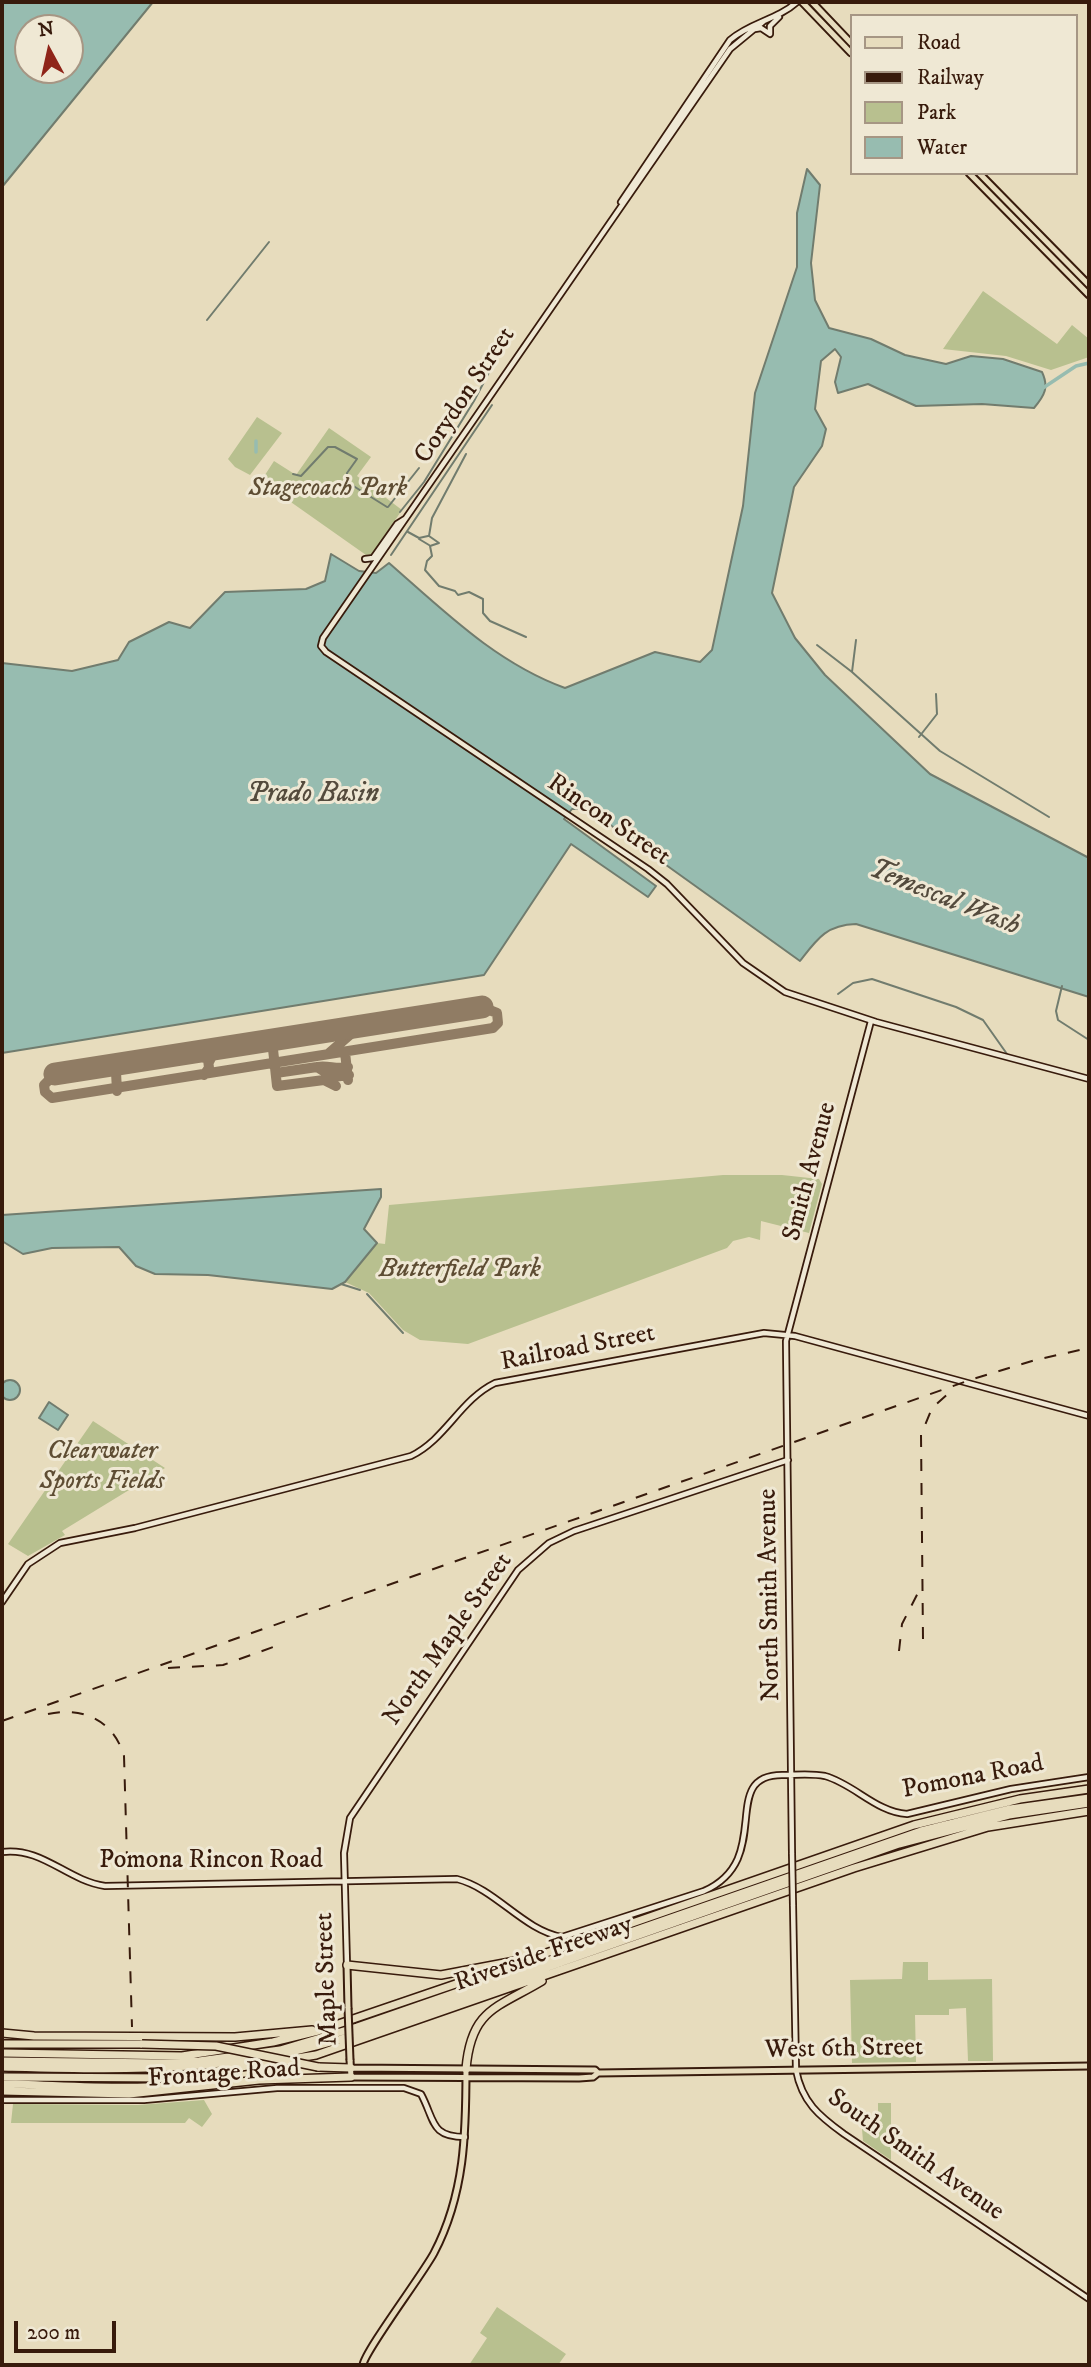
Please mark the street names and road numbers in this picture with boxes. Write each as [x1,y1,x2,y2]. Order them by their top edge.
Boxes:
street label: Corydon Street [409,322,523,470]
street label: Rincon Street [540,768,676,874]
street label: Smith Avenue [778,1099,844,1245]
street label: Railroad Street [498,1319,658,1379]
street label: North Smith Avenue [754,1488,788,1702]
street label: North Maple Street [378,1548,520,1732]
street label: Pomona Road [900,1749,1046,1807]
street label: Pomona Rincon Road [99,1846,323,1878]
street label: Riverside Freeway [451,1910,637,2000]
street label: Maple Street [310,1912,346,2046]
street label: West 6th Street [764,2033,924,2067]
street label: Frontage Road [147,2054,301,2096]
street label: South Smith Avenue [821,2083,1009,2229]

